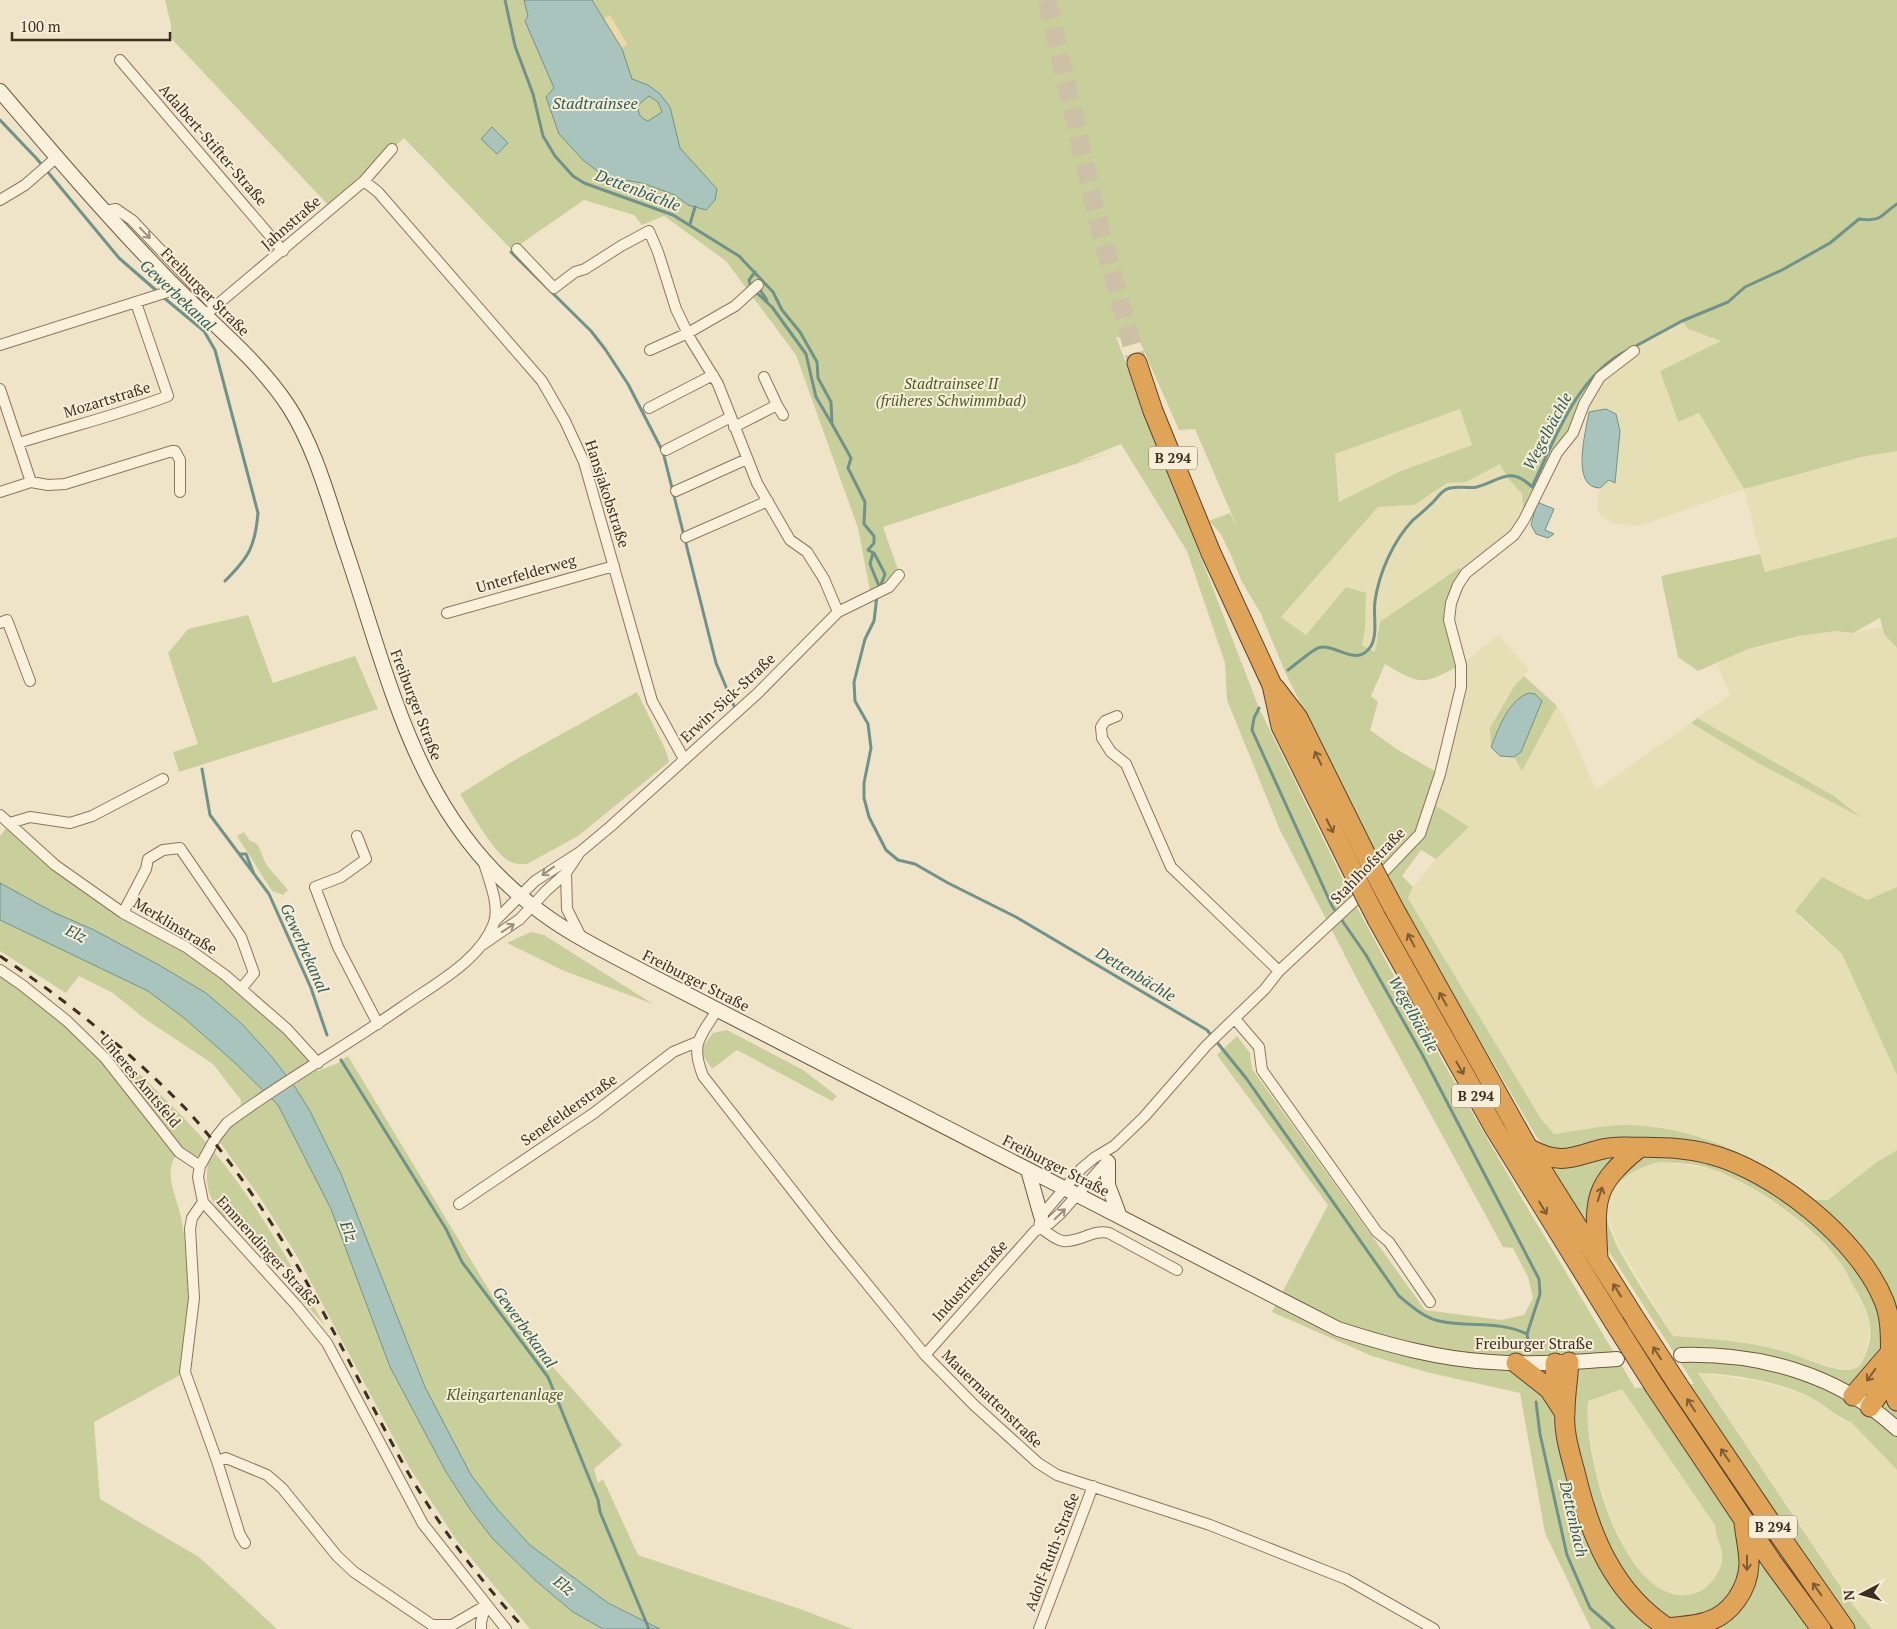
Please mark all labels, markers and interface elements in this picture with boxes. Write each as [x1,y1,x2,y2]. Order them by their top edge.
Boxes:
scale bar [12,10,170,42]
text: 100 m [20,16,61,36]
street label: Adalbert-Stifter-Straße [155,79,272,210]
water label: Stadtrainsee [552,92,638,114]
water label: Dettenbächle [591,163,684,216]
street label: Jahnstraße [256,191,324,254]
one-way arrow [138,227,151,239]
street label: Freiburger Straße [157,243,254,340]
water label: Gewerbekanal [135,254,221,336]
park label: Stadtrainsee II (früheres Schwimmbad) [876,373,1026,410]
street label: Mozartstraße [61,376,153,422]
water label: Wegelbächle [1517,388,1577,474]
street label: Hansjakobstraße [581,437,635,550]
road number: B 294 [1149,446,1197,469]
street label: Unterfelderweg [474,549,579,597]
street label: Freiburger Straße [387,646,447,763]
street label: Erwin-Sick-Straße [676,648,779,746]
one-way arrow [1313,751,1322,766]
one-way arrow [1326,818,1335,833]
street label: Stahlhofstraße [1326,823,1409,908]
one-way arrow [541,866,555,876]
street label: Merklinstraße [130,892,221,958]
water label: Gewerbekanal [275,900,335,997]
water label: Elz [61,918,91,948]
one-way arrow [500,923,514,933]
one-way arrow [1406,932,1416,947]
water label: Dettenbächle [1091,941,1180,1007]
street label: Freiburger Straße [640,945,753,1016]
water label: Wegelbächle [1384,971,1444,1057]
one-way arrow [1438,993,1448,1007]
street label: Unteres Amtsfeld [96,1030,186,1131]
one-way arrow [1456,1061,1466,1075]
street label: Senefelderstraße [516,1069,620,1150]
road number: B 294 [1452,1084,1500,1108]
street label: Freiburger Straße [1000,1130,1113,1201]
one-way arrow [1596,1186,1606,1202]
street label: Emmendinger Straße [213,1191,323,1310]
one-way arrow [1538,1201,1548,1215]
one-way arrow [1053,1208,1066,1220]
water label: Elz [335,1217,363,1245]
street label: Industriestraße [927,1235,1011,1325]
water label: Gewerbekanal [488,1282,562,1373]
one-way arrow [1611,1283,1622,1297]
street label: Freiburger Straße [1475,1333,1593,1353]
street label: Mauermattenstraße [938,1345,1048,1452]
one-way arrow [1652,1346,1662,1360]
one-way arrow [1866,1368,1876,1382]
park label: Kleingartenanlage [446,1384,564,1404]
one-way arrow [1686,1398,1696,1412]
one-way arrow [1720,1449,1730,1463]
water label: Dettenbach [1554,1478,1593,1559]
street label: Adolf-Ruth-Straße [1019,1490,1083,1614]
road number: B 294 [1749,1515,1797,1538]
one-way arrow [1743,1554,1752,1570]
water label: Elz [548,1569,580,1601]
north arrow [1837,1569,1887,1619]
one-way arrow [1812,1582,1822,1596]
text: N [1839,1589,1859,1602]

